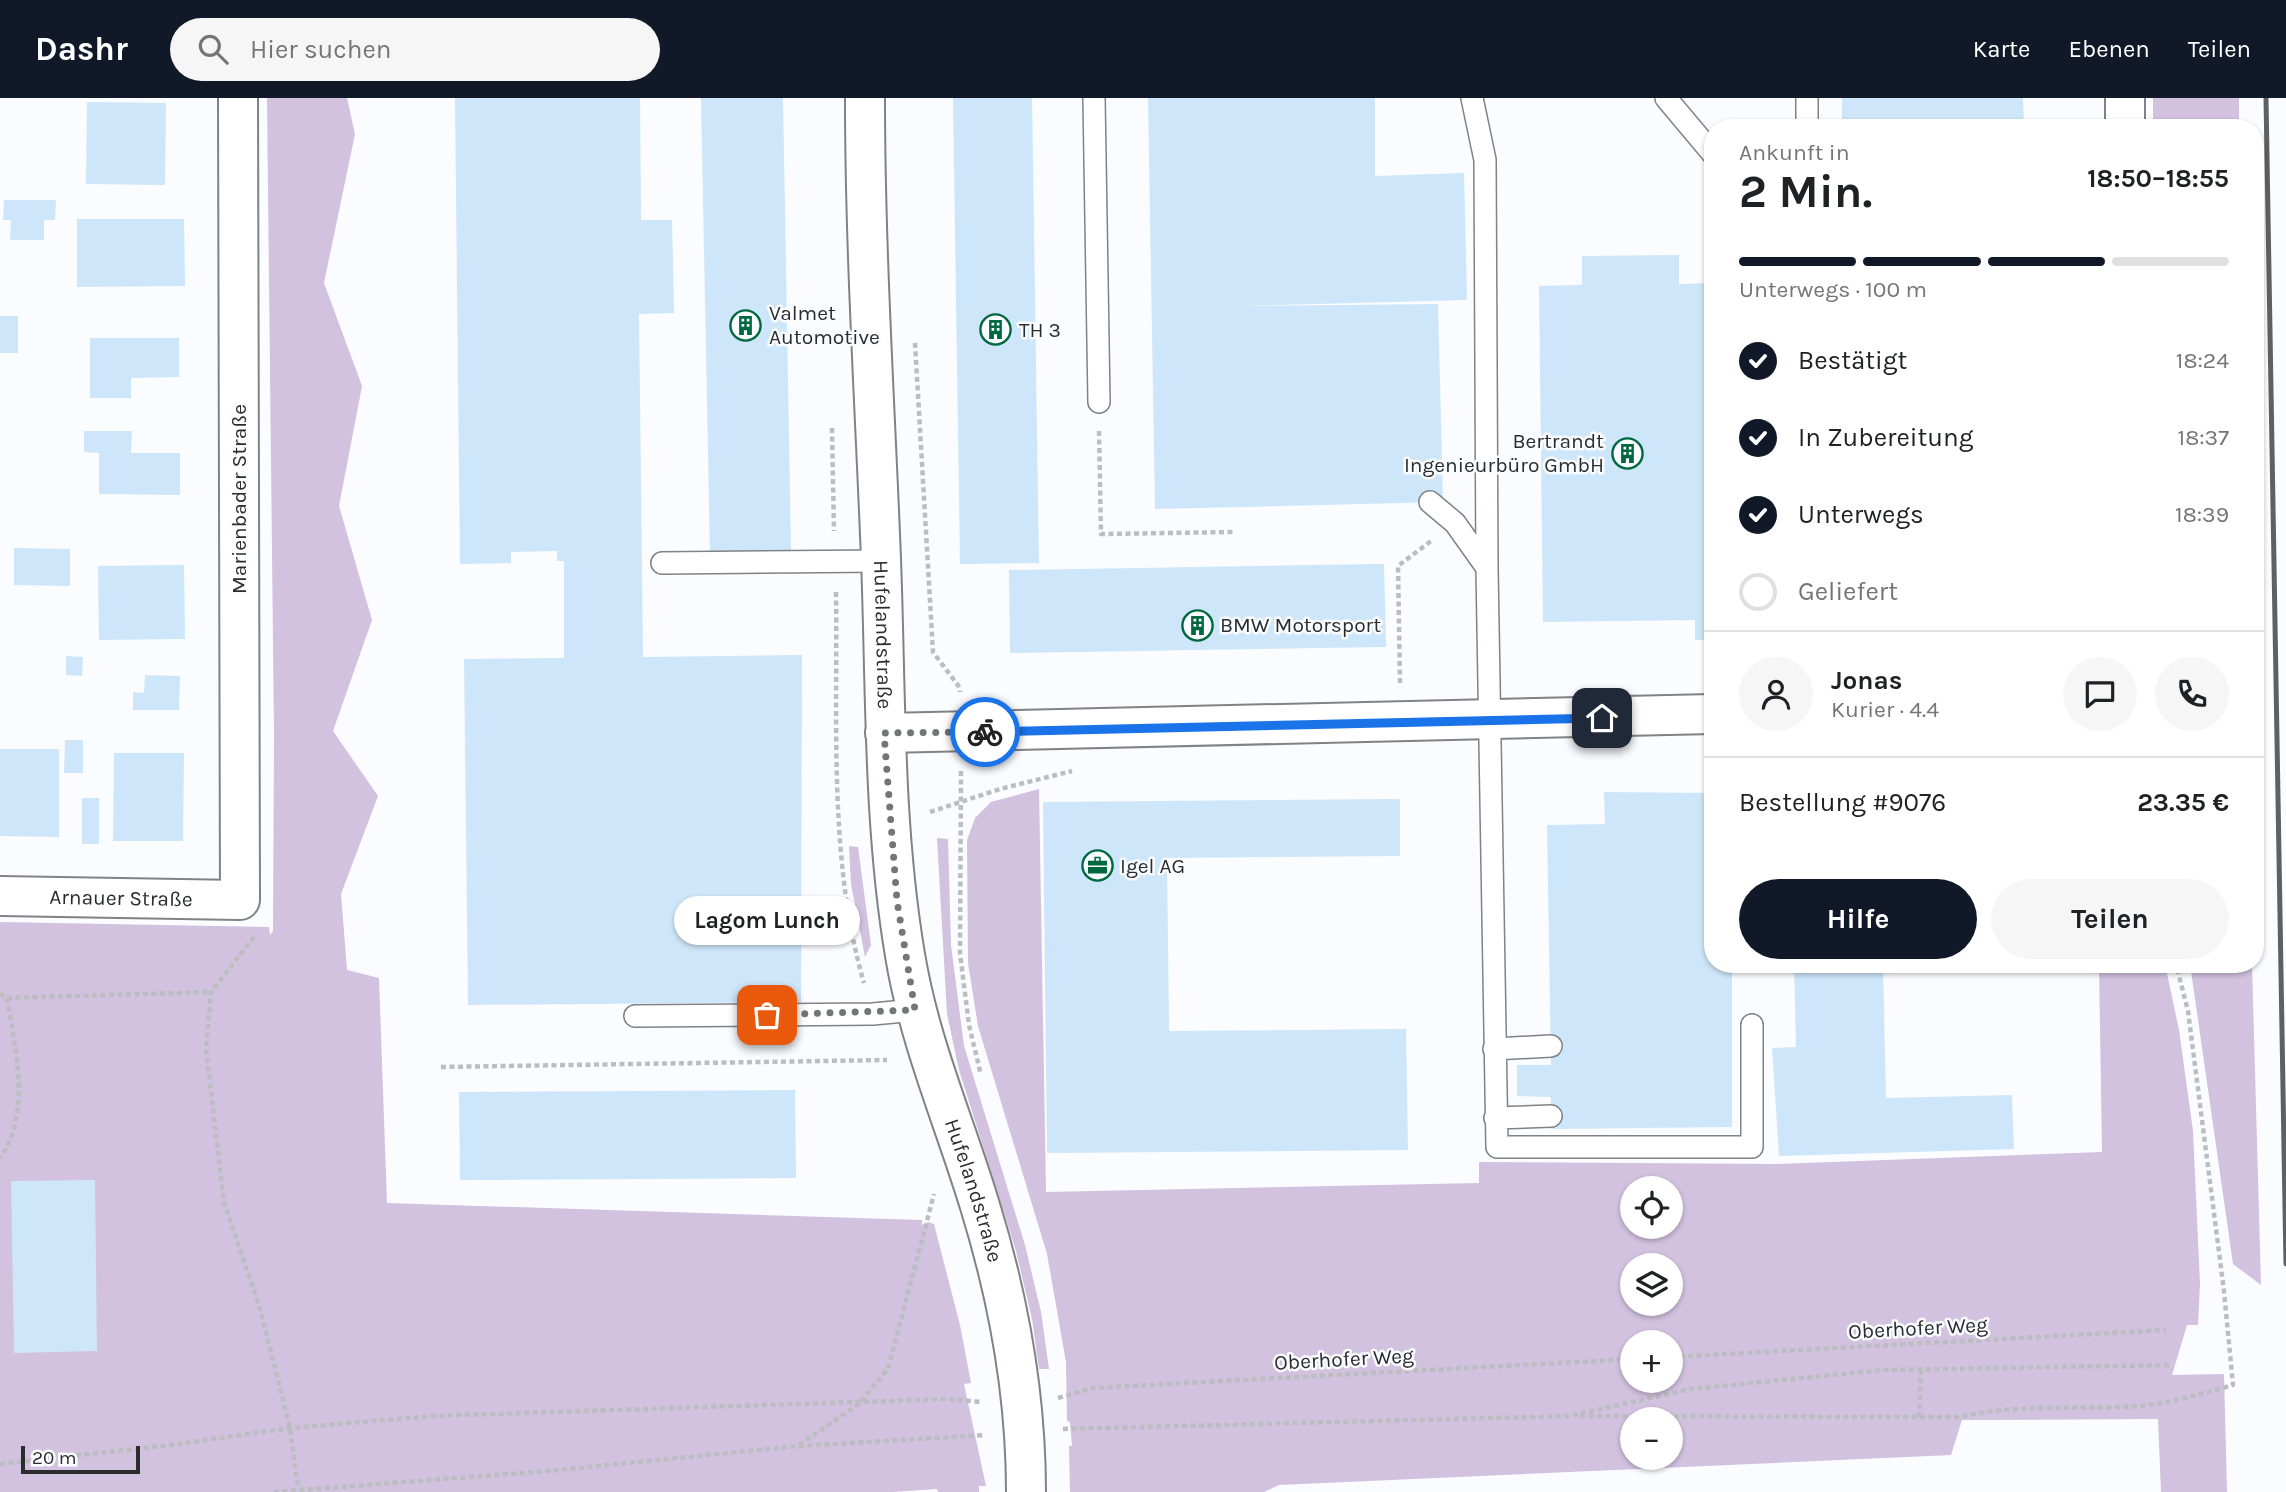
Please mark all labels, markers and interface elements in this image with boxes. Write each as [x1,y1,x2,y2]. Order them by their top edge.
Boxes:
search box [170,18,660,81]
text: Dashr [35,30,128,68]
icon: search [194,30,232,68]
text: Hier suchen [250,34,392,65]
text: Karte [1973,35,2030,63]
text: Ebenen [2068,35,2150,63]
text: Teilen [2188,35,2251,63]
text: Ankunft in [1739,139,1850,166]
text: 18:50–18:55 [2087,163,2229,194]
text: 2 Min. [1739,165,1872,219]
text: Unterwegs · 100 m [1739,276,1927,303]
place label: Valmet Automotive [769,301,880,349]
building icon: Valmet Automotive [729,308,763,342]
building icon: TH 3 [979,313,1013,347]
place label: TH 3 [1019,318,1061,342]
icon: check [1739,342,1777,380]
text: Bestätigt [1798,345,1907,376]
text: 18:24 [2176,347,2229,374]
street label: Marienbader Straße [227,404,251,594]
icon: check [1739,419,1777,457]
text: In Zubereitung [1798,422,1973,453]
text: 18:37 [2178,424,2229,451]
place label: Bertrandt Ingenieurbüro GmbH [1404,429,1604,477]
building icon: Bertrandt Ingenieurbüro GmbH [1610,436,1644,470]
icon: check [1739,496,1777,534]
text: Unterwegs [1798,499,1924,530]
text: 18:39 [2175,501,2229,528]
street label: Hufelandstraße [869,560,897,710]
text: Geliefert [1798,576,1898,607]
building icon: BMW Motorsport [1180,608,1214,642]
place label: BMW Motorsport [1220,613,1381,637]
button: person [1739,657,1813,731]
button: chat [2063,657,2137,731]
button: phone [2155,657,2229,731]
text: Jonas [1831,665,1902,696]
pin [1572,688,1632,748]
text: Kurier · 4.4 [1831,696,1939,723]
courier [950,697,1020,767]
icon: home [1583,699,1621,737]
icon: bike [966,713,1004,751]
text: Bestellung #9076 [1739,787,1946,818]
text: 23.35 € [2137,787,2229,818]
office icon: Igel AG [1080,849,1114,883]
place label: Igel AG [1120,854,1185,878]
button: Hilfe [1739,879,1977,959]
button: Teilen [1991,879,2229,959]
street label: Arnauer Straße [49,885,193,911]
callout: Lagom Lunch [674,896,860,945]
text: Lagom Lunch [694,907,840,934]
pin [737,985,797,1045]
icon: bag [748,996,786,1034]
street label: Hufelandstraße [940,1115,1007,1265]
map controls [1620,1176,1683,1470]
button: locate [1620,1176,1683,1239]
button: layers [1620,1253,1683,1316]
street label: Oberhofer Weg [1848,1312,1989,1344]
button: + [1620,1330,1683,1393]
street label: Oberhofer Weg [1274,1343,1415,1375]
button: − [1620,1407,1683,1470]
scale bar [21,1443,140,1475]
text: 20 m [32,1447,77,1469]

